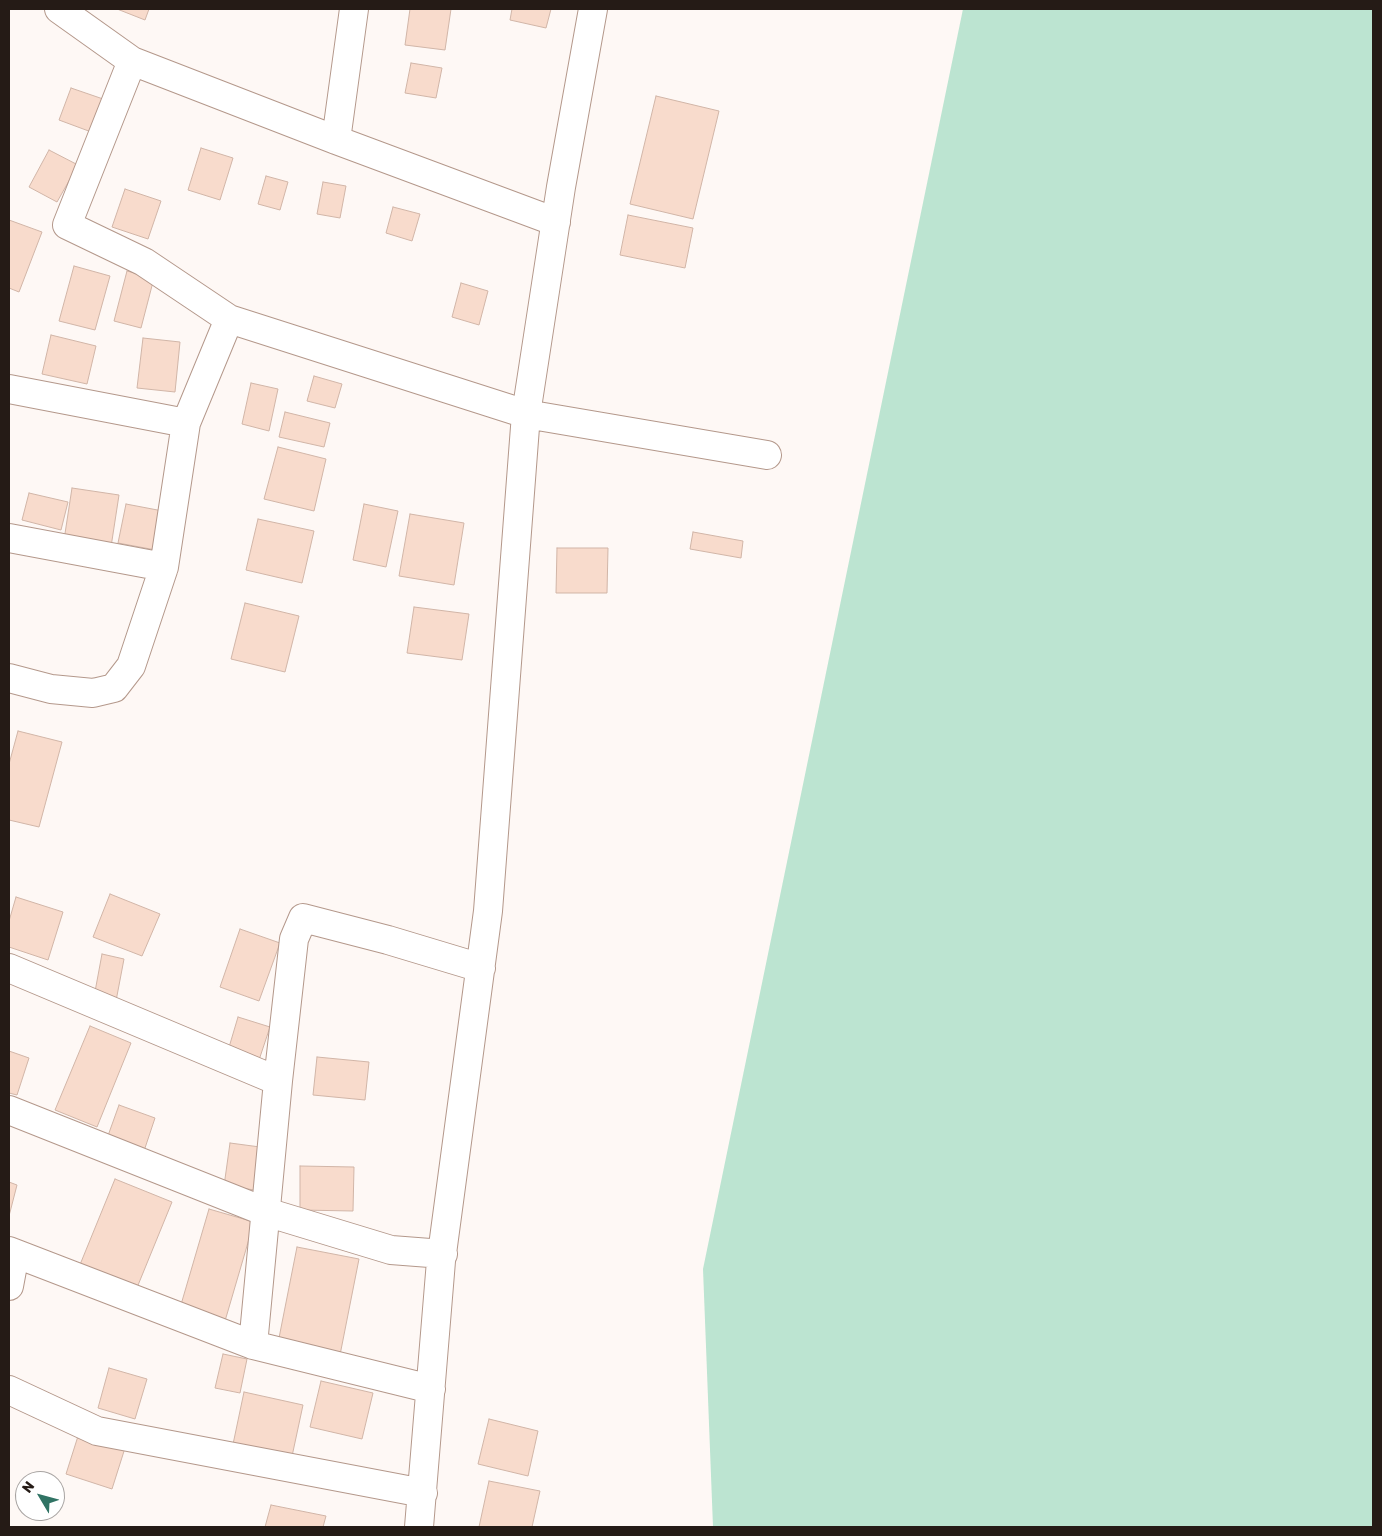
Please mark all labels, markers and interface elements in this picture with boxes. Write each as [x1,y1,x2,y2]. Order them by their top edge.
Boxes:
north arrow [15,1471,65,1521]
text: N [19,1478,38,1496]

